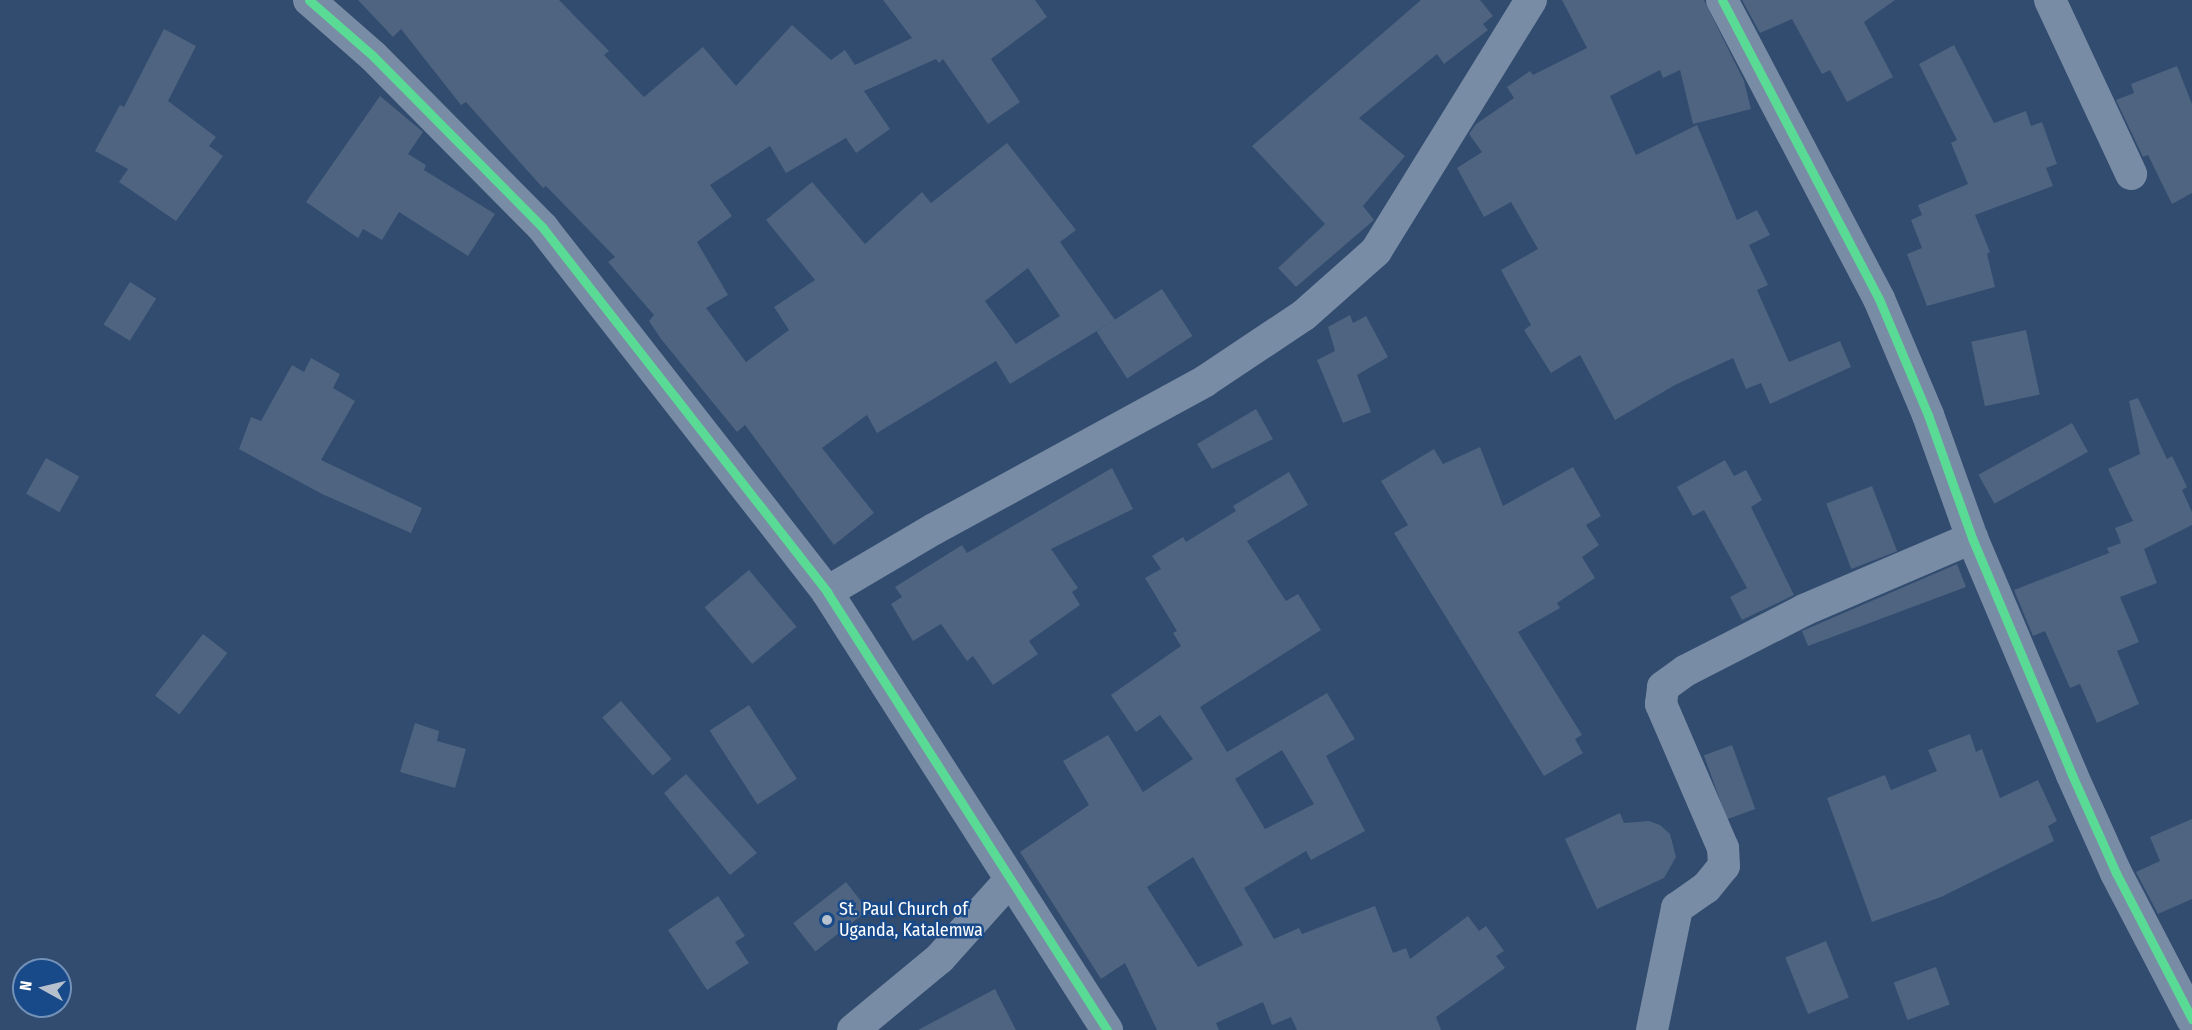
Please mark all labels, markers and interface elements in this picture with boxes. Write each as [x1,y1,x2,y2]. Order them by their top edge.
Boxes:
place label: St. Paul Church of Uganda, Katalemwa [839,899,983,942]
marker: St. Paul Church of Uganda, Katalemwa [820,913,834,927]
north arrow [12,958,72,1018]
text: N [16,980,36,992]

